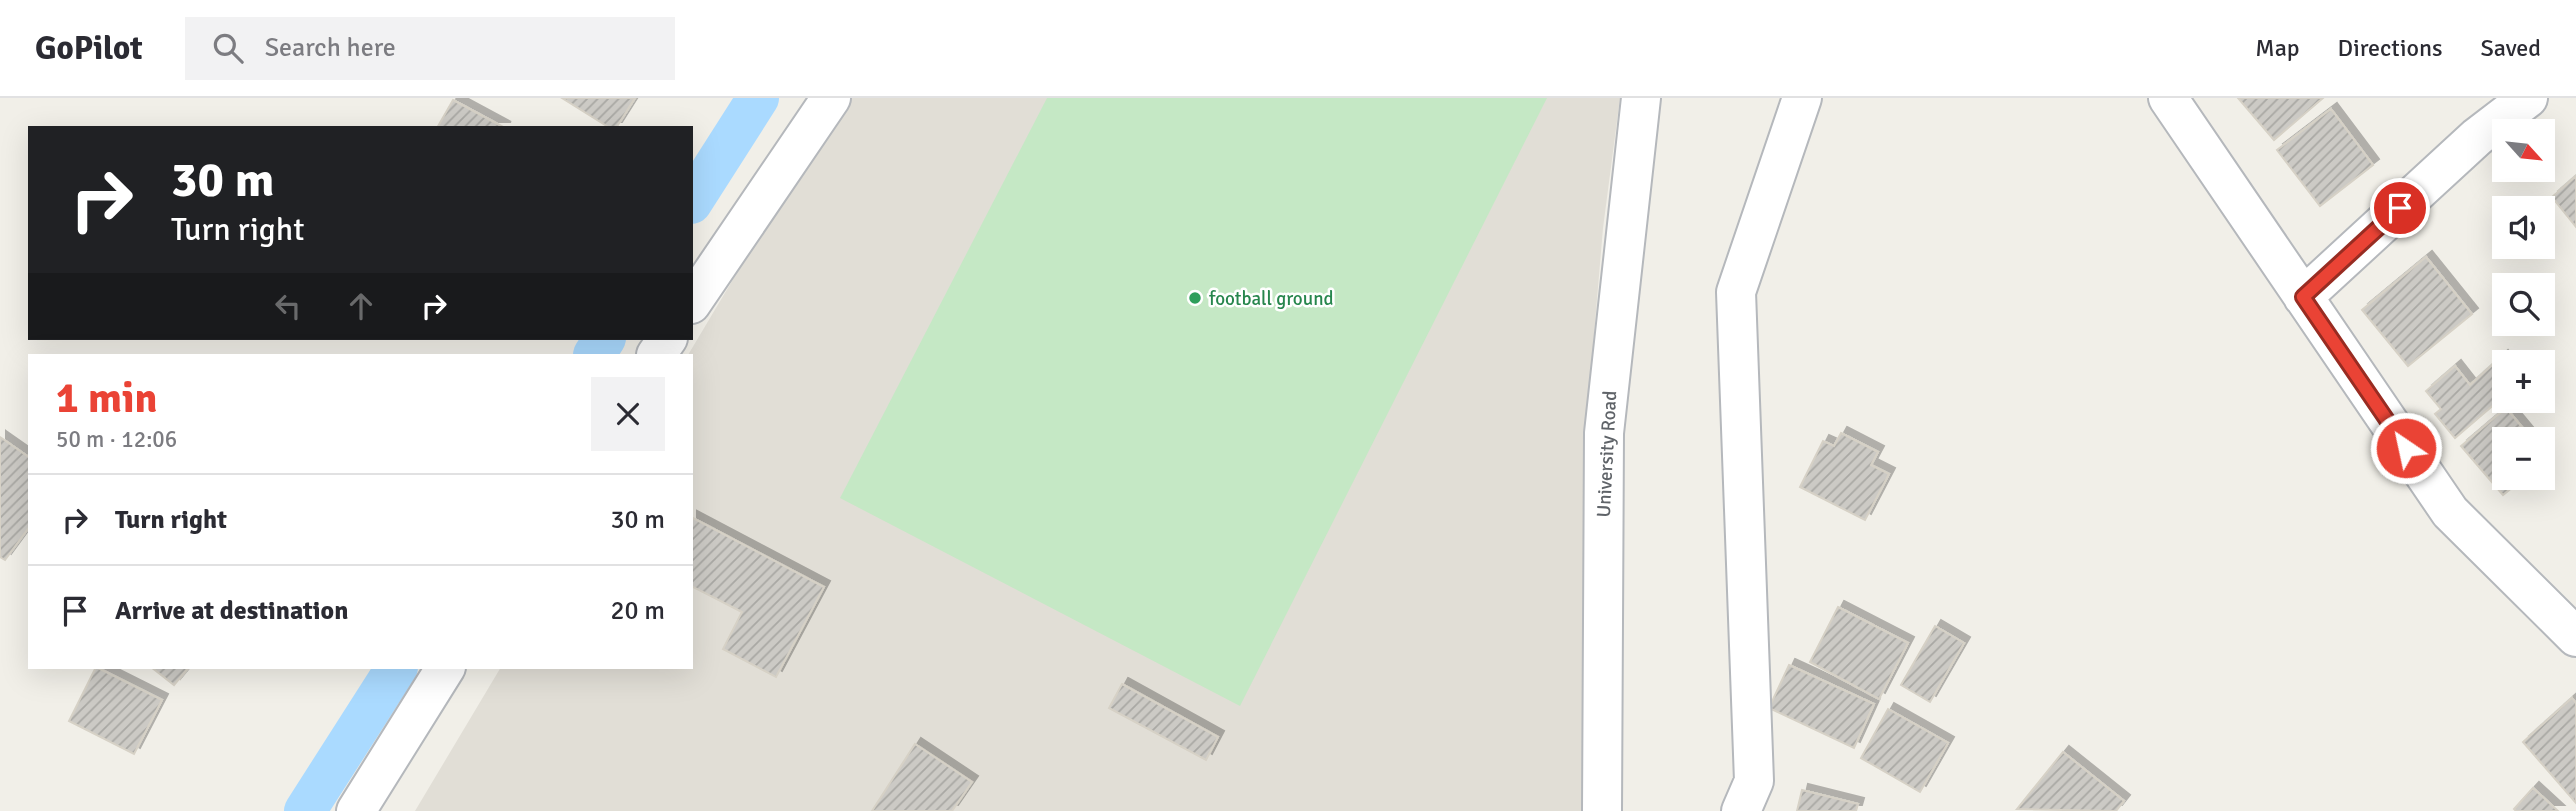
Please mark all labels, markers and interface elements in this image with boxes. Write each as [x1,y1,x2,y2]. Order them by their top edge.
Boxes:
search box [185,17,675,80]
text: GoPilot [35,28,143,69]
icon: search [209,29,247,67]
text: Search here [265,32,396,64]
text: Map [2255,33,2300,63]
text: Directions [2338,33,2443,63]
text: Saved [2481,33,2541,63]
north arrow [2492,119,2555,182]
map controls [2492,119,2555,490]
text: 30 m [171,150,274,210]
icon: right [56,154,147,245]
pin [2370,178,2430,238]
icon: arrive [2381,189,2419,227]
button: sound [2492,196,2555,259]
text: Turn right [171,210,304,249]
button: search [2492,273,2555,336]
icon: left [269,287,307,325]
icon: ahead [342,287,380,325]
icon: right [415,287,453,325]
place label: football ground [1209,287,1334,311]
marker: football ground [1187,290,1203,306]
button: + [2492,350,2555,413]
text: 1 min [56,373,157,424]
button: close [591,377,665,451]
street label: University Road [1592,390,1622,518]
position arrow [2369,411,2443,485]
text: 50 m · 12:06 [56,425,177,454]
button: − [2492,427,2555,490]
icon: right [56,501,94,539]
text: Turn right [115,504,227,536]
text: 30 m [610,504,665,536]
icon: arrive [56,592,94,630]
text: Arrive at destination [115,595,348,627]
text: 20 m [610,595,665,627]

